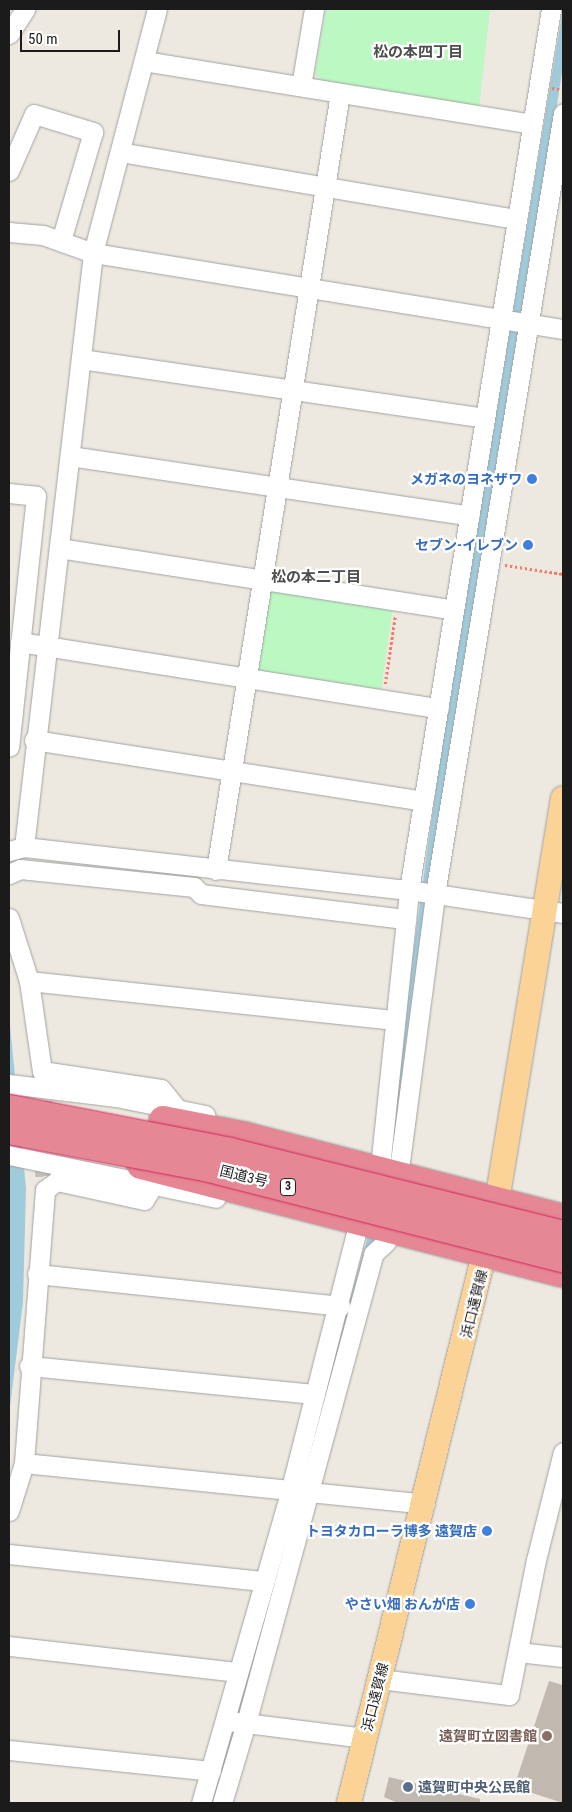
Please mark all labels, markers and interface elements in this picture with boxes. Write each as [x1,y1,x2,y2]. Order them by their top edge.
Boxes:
scale bar [22,20,122,52]
text: 50 m [28,30,58,48]
district label: 松の本四丁目 [373,44,463,62]
place label: メガネのヨネザワ [410,471,522,487]
marker: メガネのヨネザワ [526,473,538,485]
place label: セブン-イレブン [415,537,518,553]
marker: セブン-イレブン [522,539,534,551]
district label: 松の本二丁目 [271,569,361,587]
street label: 国道3号 [218,1162,270,1190]
road number: 3 [279,1178,297,1196]
street label: 浜口遠賀線 [457,1268,491,1340]
place label: トヨタカローラ博多 遠賀店 [306,1523,477,1539]
marker: トヨタカローラ博多 遠賀店 [481,1525,493,1537]
place label: やさい畑 おんが店 [345,1596,460,1612]
marker: やさい畑 おんが店 [464,1598,476,1610]
street label: 浜口遠賀線 [358,1661,392,1733]
place label: 遠賀町立図書館 [439,1728,537,1744]
marker: 遠賀町立図書館 [541,1730,553,1742]
place label: 遠賀町中央公民館 [418,1779,530,1795]
marker: 遠賀町中央公民館 [402,1781,414,1793]

